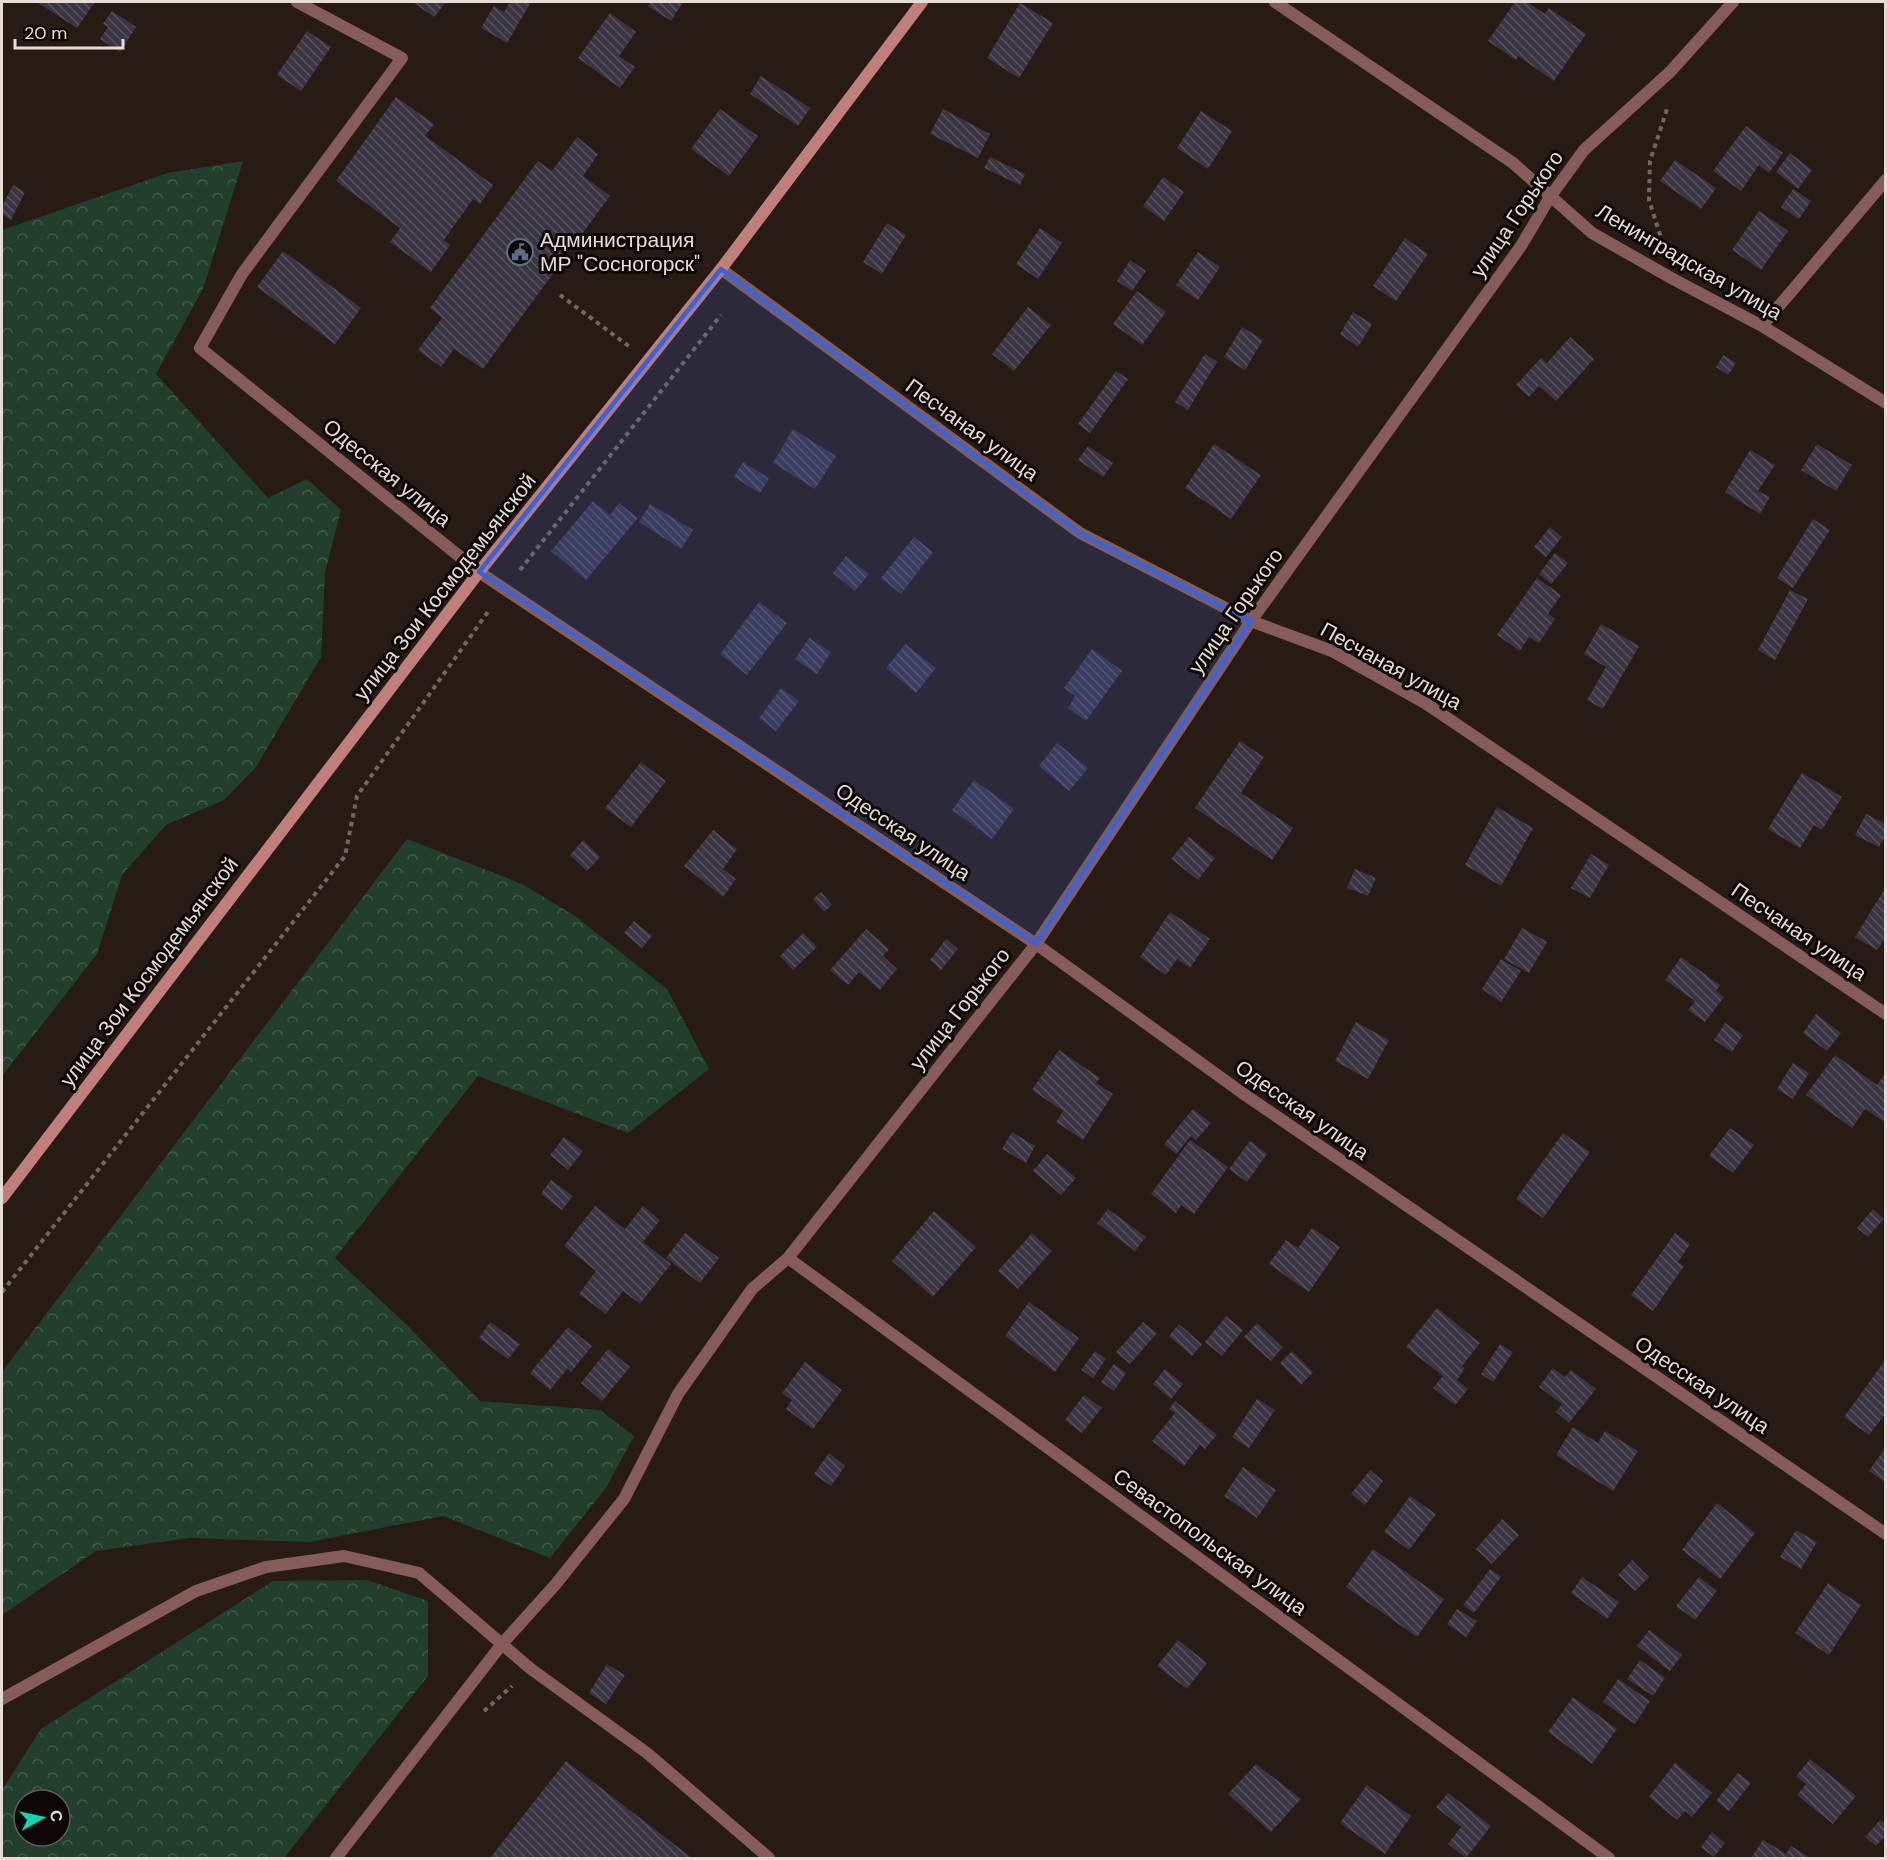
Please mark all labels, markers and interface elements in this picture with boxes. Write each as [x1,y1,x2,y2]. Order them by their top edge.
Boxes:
scale bar [15,12,123,50]
text: 20 m [24,21,67,45]
street label: улица Горького [1464,145,1570,283]
street label: Ленинградская улица [1591,197,1787,327]
place label: Администрация МР "Сосногорск" [540,226,700,278]
public building icon: Администрация МР "Сосногорск" [505,237,535,267]
street label: Песчаная улица [900,372,1044,488]
street label: Одесская улица [317,413,457,533]
street label: улица Зои Космодемьянской [348,468,542,706]
street label: улица Горького [1182,543,1290,679]
street label: Песчаная улица [1315,616,1467,717]
street label: Одесская улица [830,777,976,888]
street label: улица Зои Космодемьянской [53,851,245,1093]
street label: Песчаная улица [1726,876,1872,988]
street label: улица Горького [904,942,1016,1076]
street label: Одесская улица [1230,1054,1375,1167]
street label: Одесская улица [1629,1330,1775,1441]
street label: Севастопольская улица [1107,1462,1313,1622]
north arrow [12,1788,72,1848]
text: С [45,1809,68,1824]

